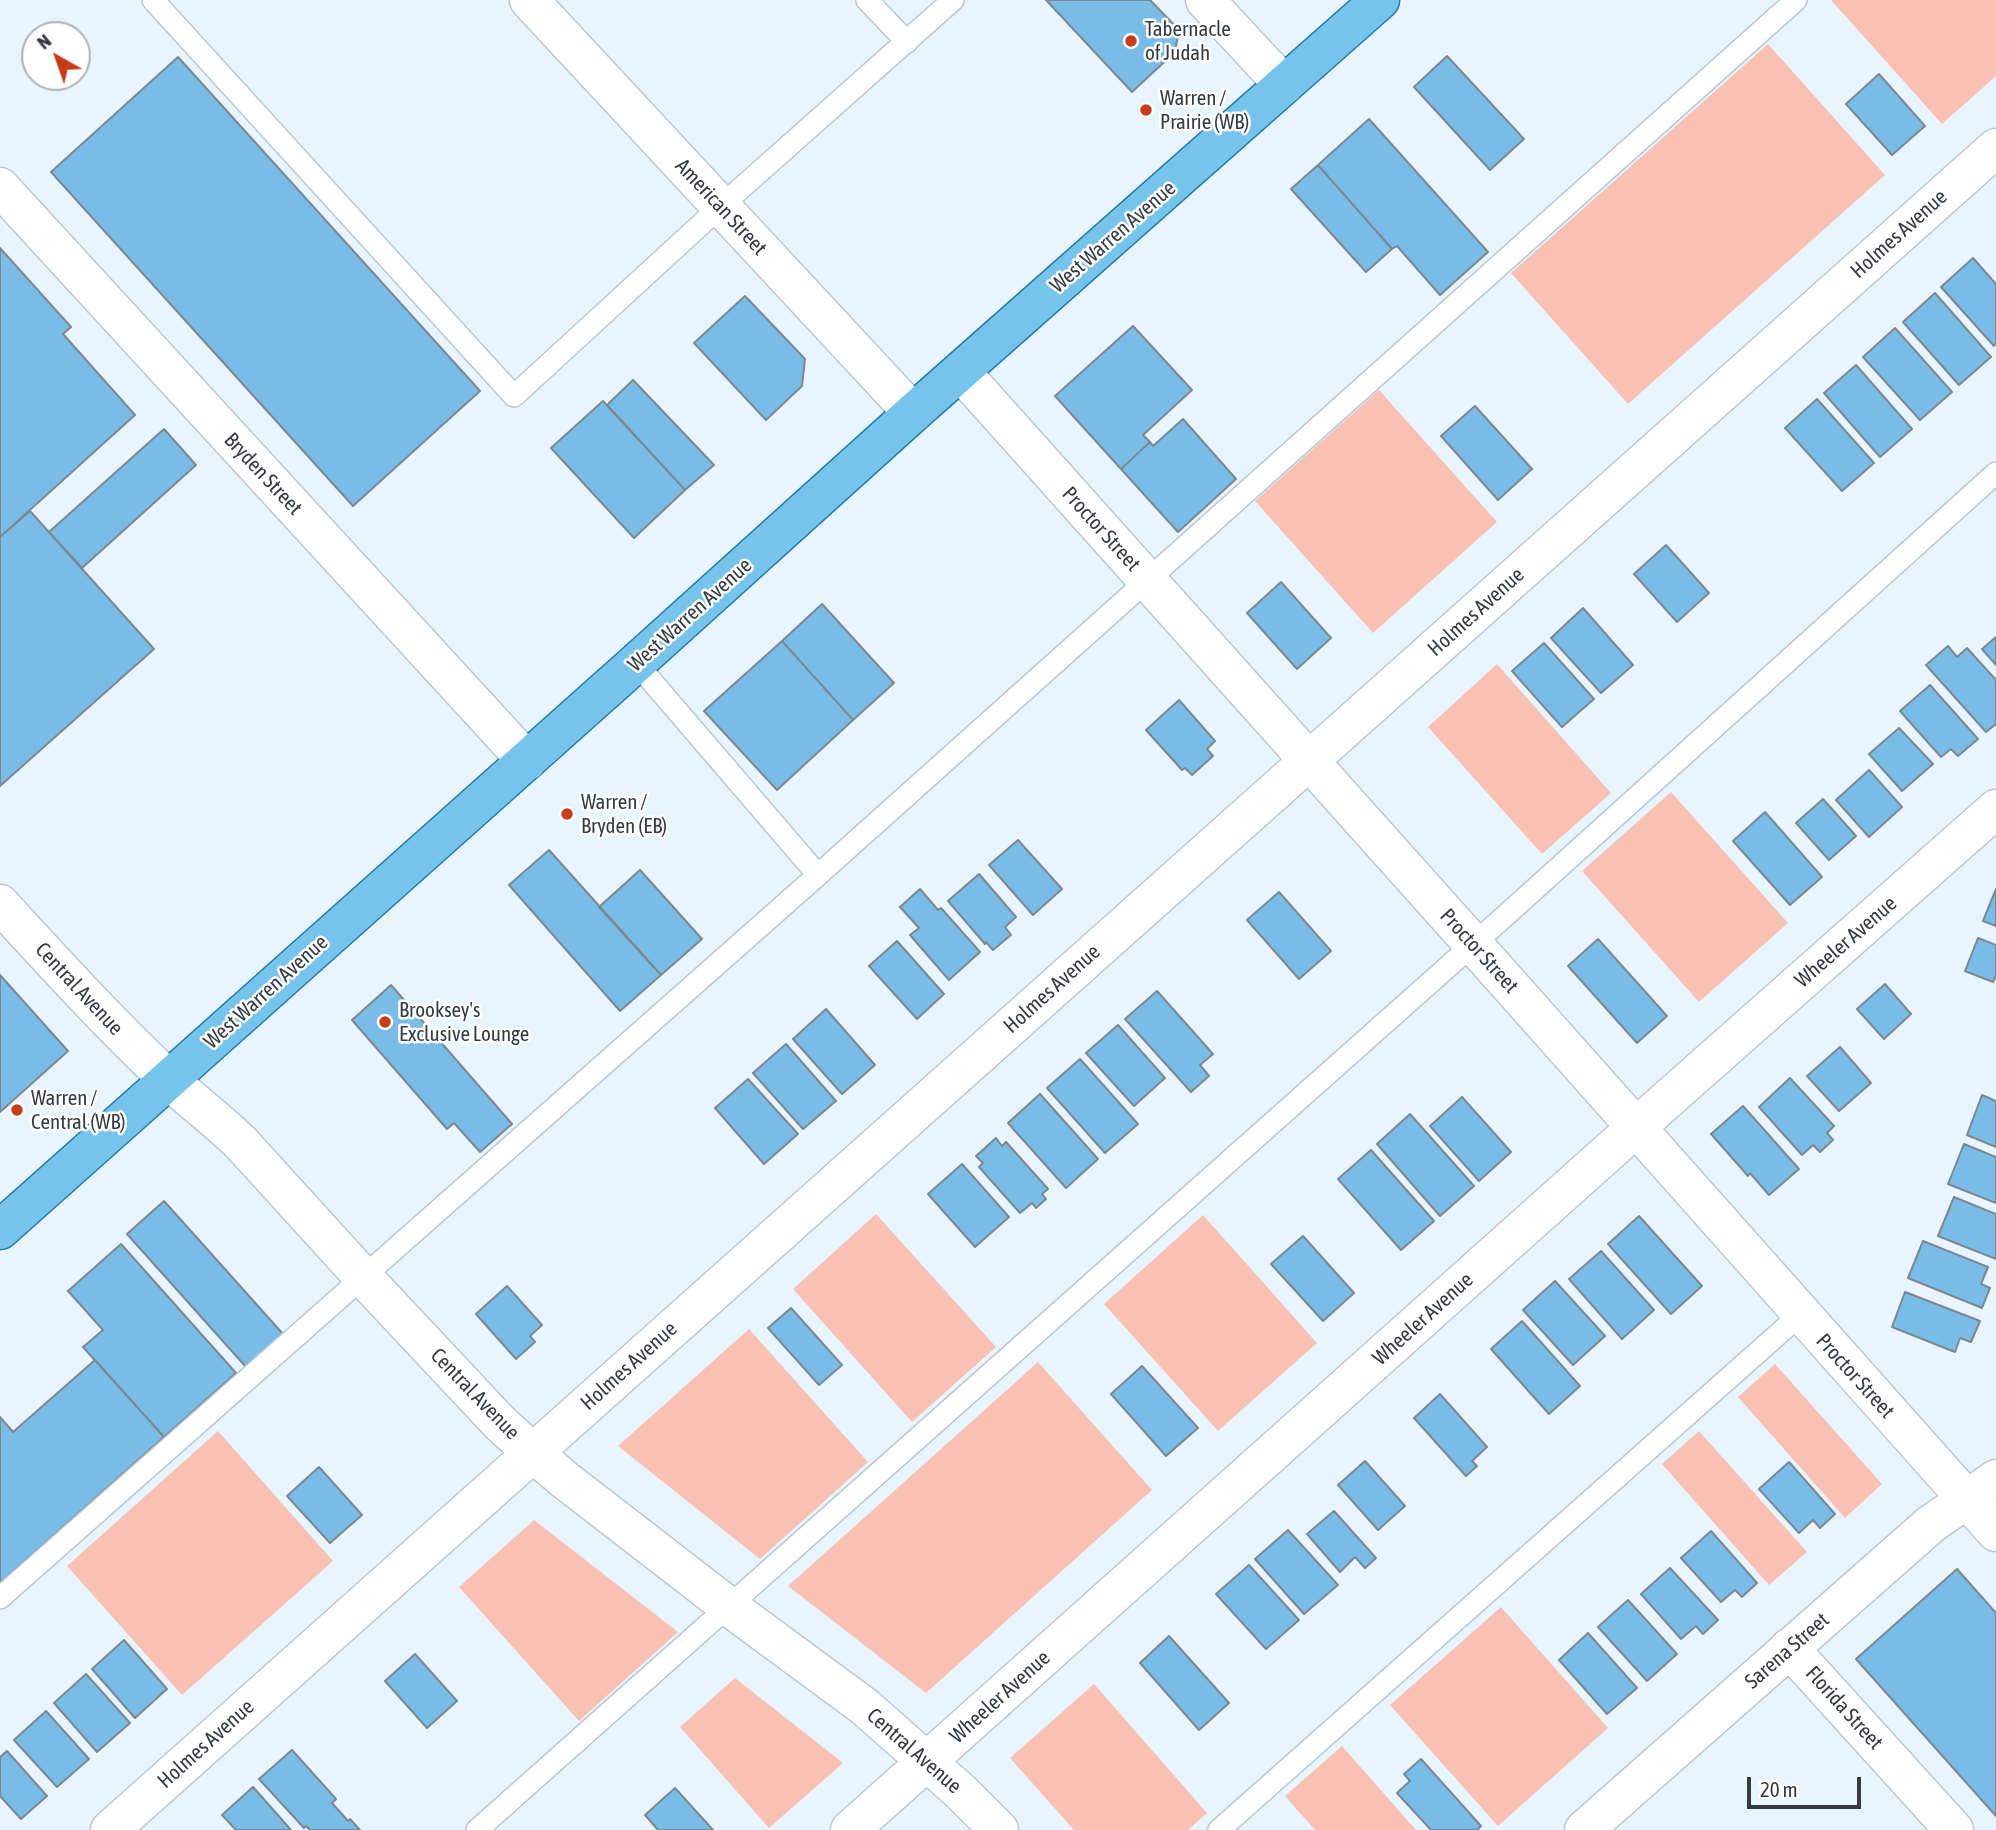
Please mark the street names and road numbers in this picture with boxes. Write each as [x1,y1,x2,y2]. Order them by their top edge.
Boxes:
street label: American Street [670,154,772,260]
street label: West Warren Avenue [1045,176,1181,298]
street label: Holmes Avenue [1846,184,1952,284]
street label: Bryden Street [219,428,307,520]
street label: Proctor Street [1057,482,1145,576]
street label: West Warren Avenue [623,553,757,677]
street label: Holmes Avenue [1423,562,1529,662]
street label: Wheeler Avenue [1790,891,1902,993]
street label: Proctor Street [1435,904,1523,998]
street label: West Warren Avenue [199,930,333,1054]
street label: Central Avenue [30,938,128,1040]
street label: Holmes Avenue [999,939,1105,1039]
street label: Wheeler Avenue [1368,1267,1478,1371]
street label: Holmes Avenue [576,1316,682,1416]
street label: Proctor Street [1811,1329,1899,1423]
street label: Central Avenue [425,1343,525,1445]
street label: Sarena Street [1740,1608,1834,1694]
street label: Wheeler Avenue [945,1645,1055,1749]
street label: Florida Street [1800,1661,1888,1755]
street label: Holmes Avenue [153,1694,259,1794]
street label: Central Avenue [861,1703,967,1799]

